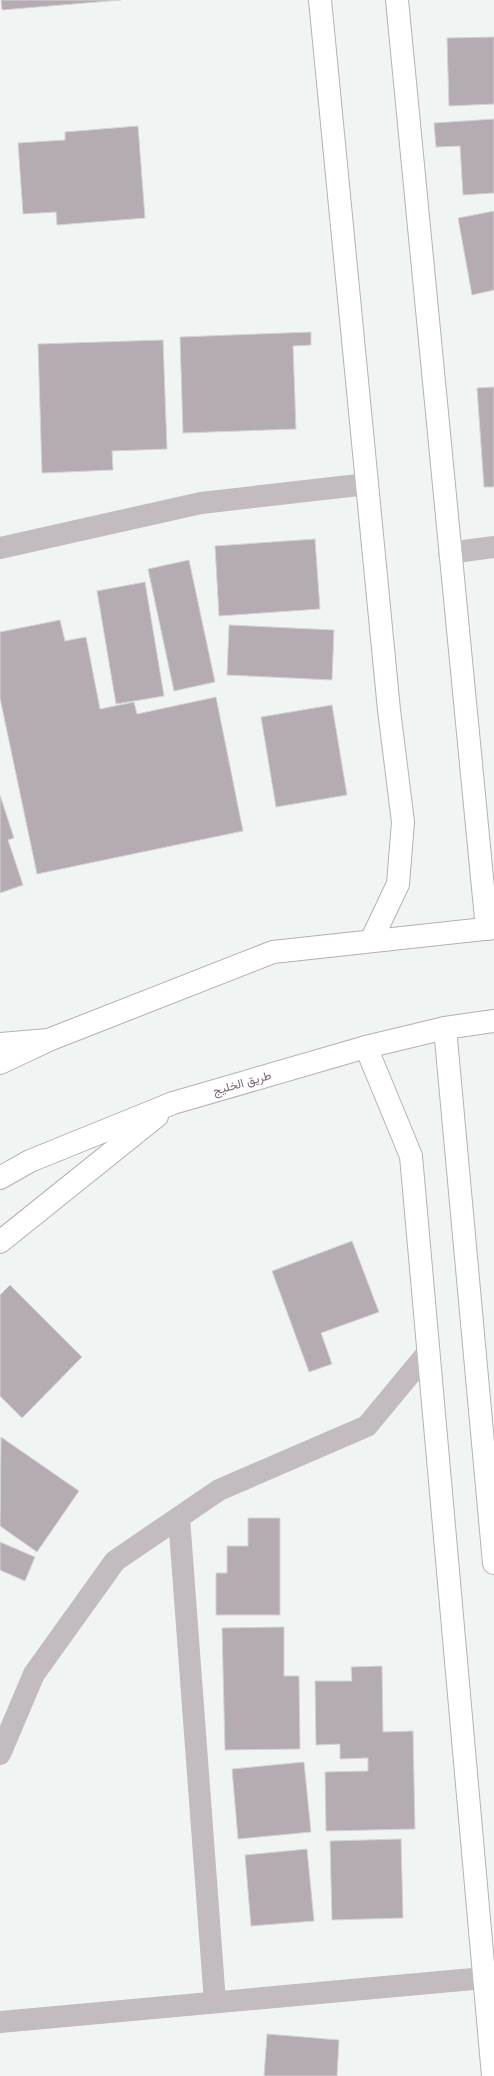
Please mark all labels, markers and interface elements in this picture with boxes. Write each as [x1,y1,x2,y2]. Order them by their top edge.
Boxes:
street label: طريق الخليج [211,1067,274,1100]

